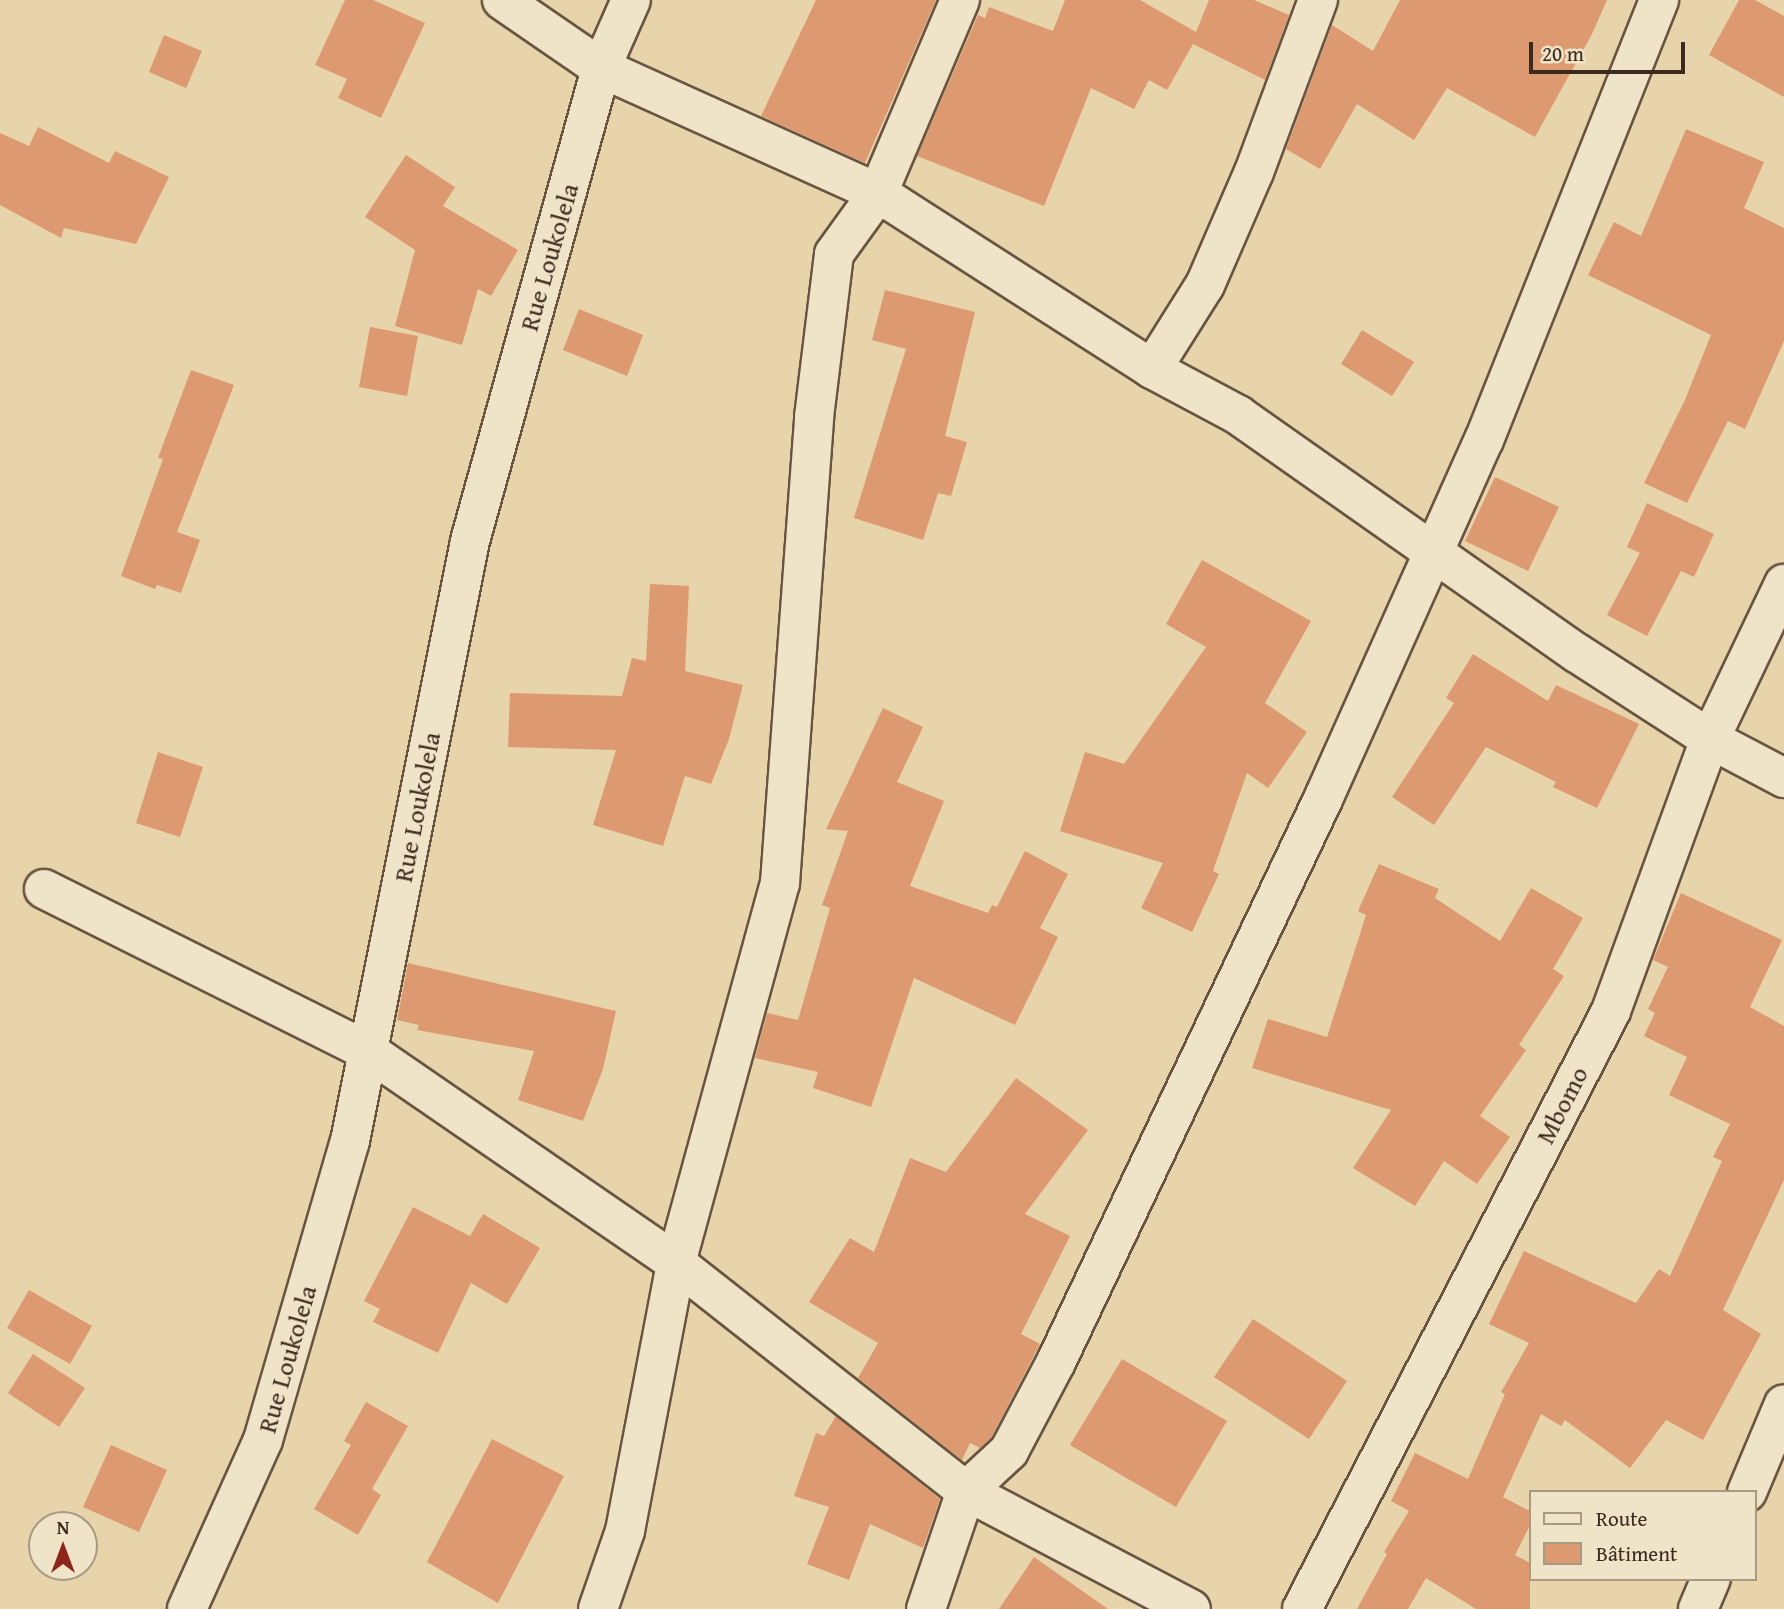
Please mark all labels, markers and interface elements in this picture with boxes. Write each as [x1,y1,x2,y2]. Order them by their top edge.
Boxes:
scale bar [1532,28,1688,72]
text: 20 m [1542,38,1584,69]
street label: Rue Loukolela [513,180,585,334]
street label: Rue Loukolela [387,729,447,885]
street label: Mbomo [1529,1061,1595,1149]
street label: Rue Loukolela [251,1282,323,1436]
legend [1528,1490,1756,1581]
text: Route [1596,1503,1647,1534]
north arrow [28,1511,98,1581]
text: N [57,1513,69,1541]
text: Bâtiment [1596,1538,1677,1569]

